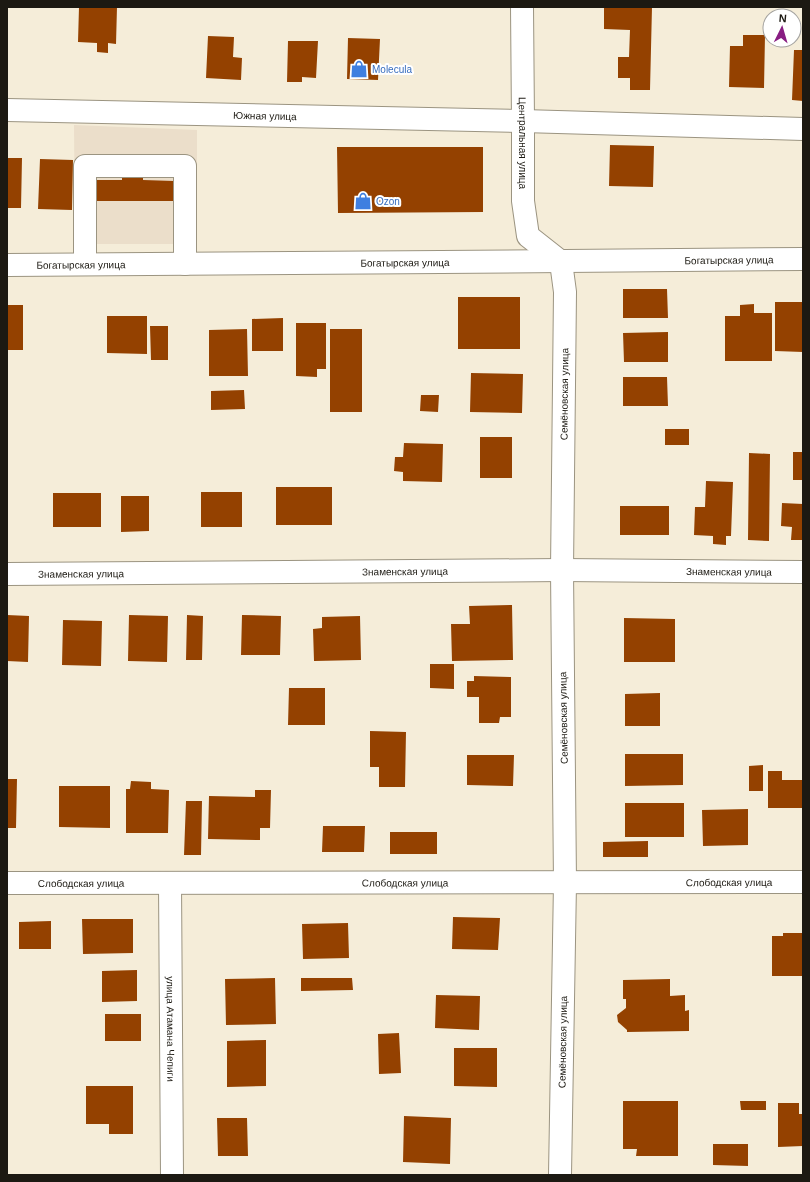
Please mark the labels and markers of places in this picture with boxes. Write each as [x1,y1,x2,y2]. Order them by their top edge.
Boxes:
shop icon: Molecula [349,59,369,79]
place label: Molecula [372,64,412,75]
shop icon: Ozon [353,191,373,211]
place label: Ozon [376,196,400,207]

